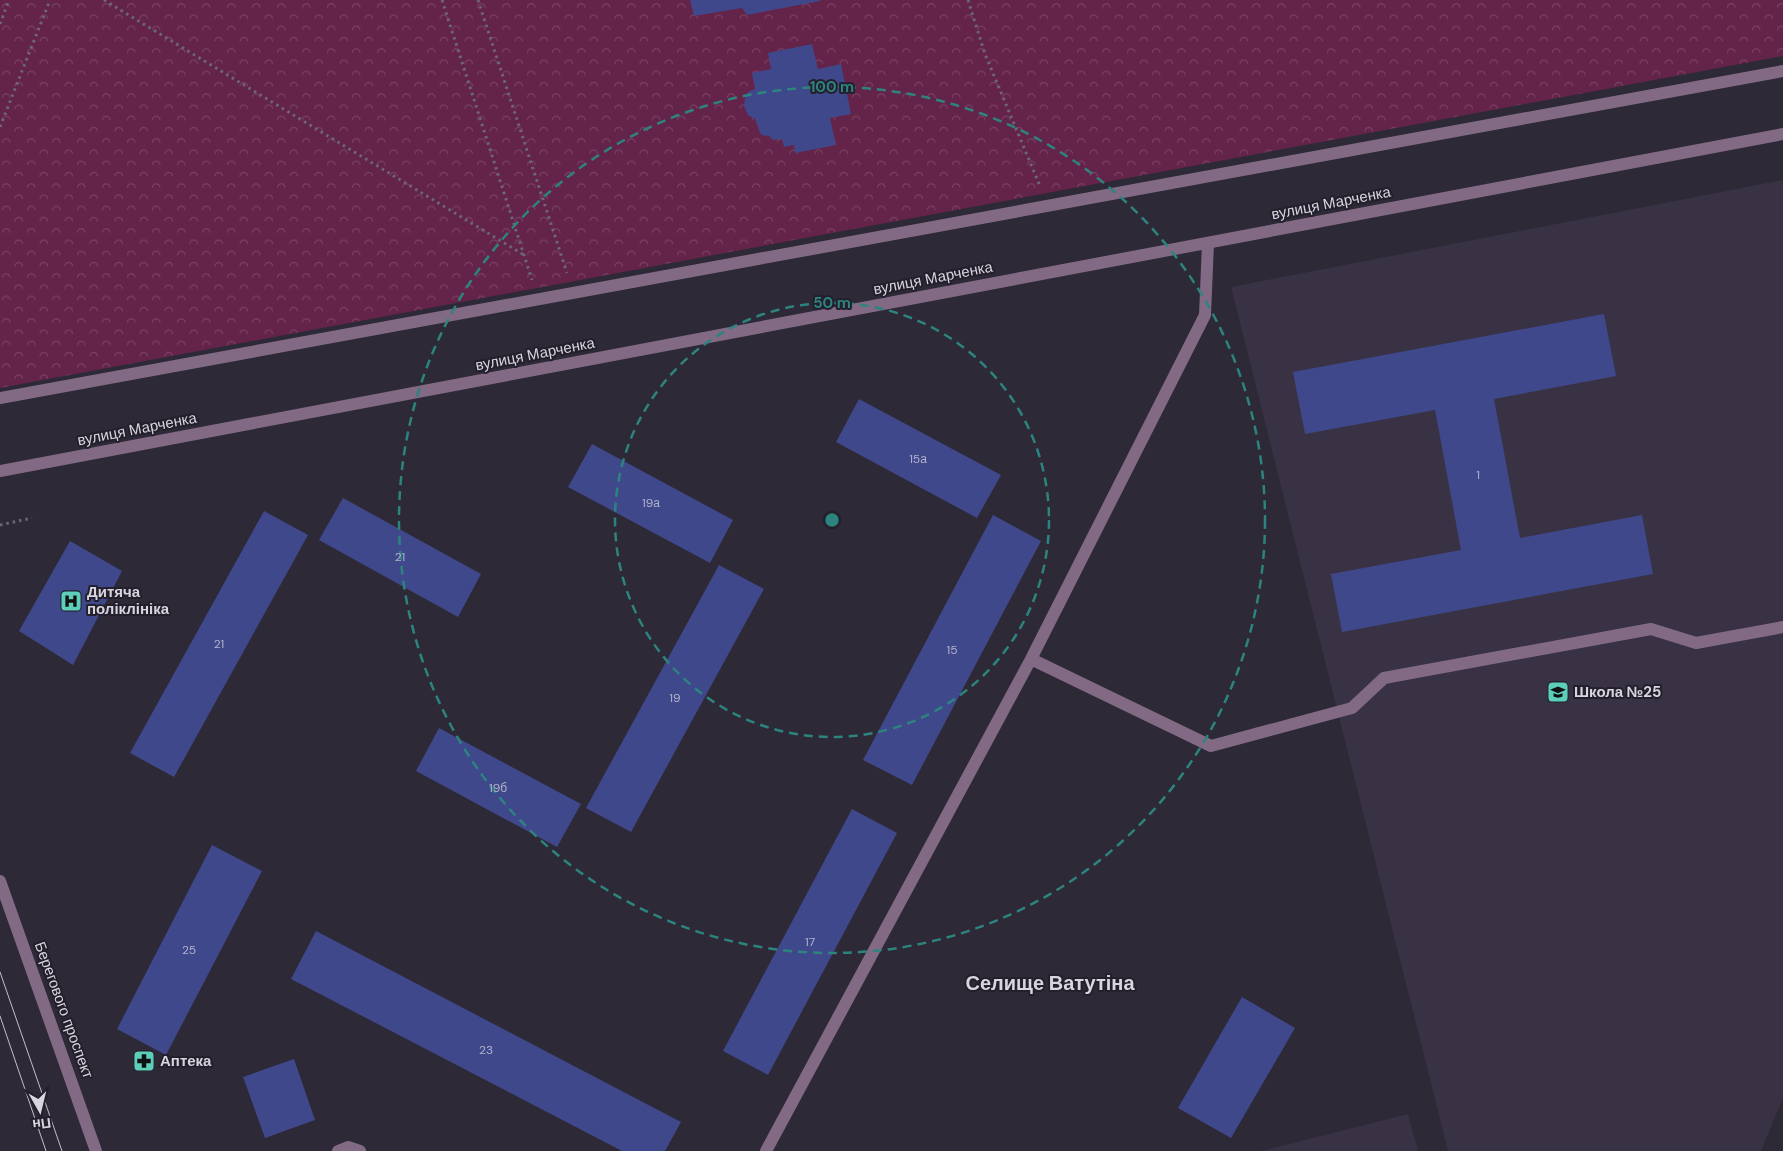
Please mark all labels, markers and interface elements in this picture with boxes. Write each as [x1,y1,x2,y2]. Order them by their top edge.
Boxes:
text: 100 m [810,77,854,97]
street label: вулиця Марченка [1270,181,1393,224]
street label: вулиця Марченка [872,256,995,299]
text: 50 m [813,293,851,313]
street label: вулиця Марченка [474,332,597,375]
street label: вулиця Марченка [76,407,199,450]
house number: 15а [909,451,927,467]
house number: 1 [1476,467,1480,483]
house number: 19а [642,495,660,511]
centre of rings [823,511,841,529]
house number: 21 [395,549,405,565]
place label: Дитяча поліклініка [87,582,170,619]
hospital icon: Дитяча поліклініка [59,589,83,613]
house number: 21 [214,636,224,652]
house number: 15 [946,642,958,658]
school or university icon: Школа №25 [1546,680,1570,704]
place label: Школа №25 [1574,682,1661,702]
house number: 19 [669,690,681,706]
house number: 19б [489,780,507,796]
house number: 17 [805,934,815,950]
street label: Берегового проспект [30,939,98,1081]
house number: 25 [182,942,196,958]
district label: Селище Ватутіна [965,970,1135,996]
house number: 23 [479,1042,493,1058]
pharmacy icon: Аптека [132,1049,156,1073]
place label: Аптека [160,1051,212,1071]
north arrow [15,1086,65,1136]
text: Пн [31,1114,52,1134]

